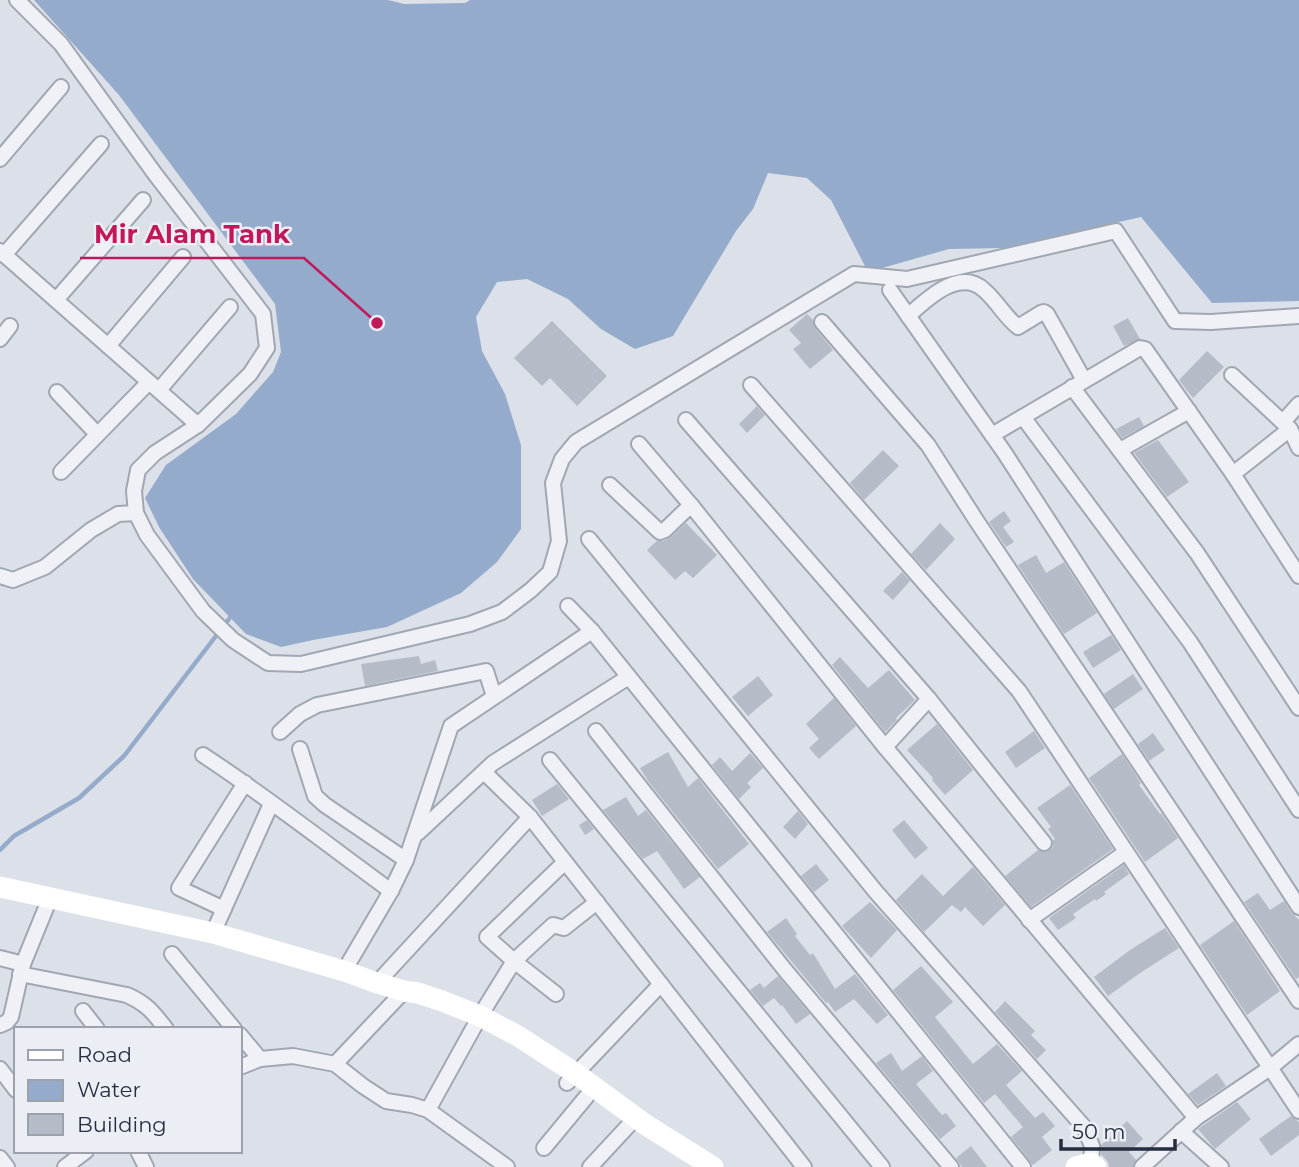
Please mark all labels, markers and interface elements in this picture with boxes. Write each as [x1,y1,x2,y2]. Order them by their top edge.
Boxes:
callout: Mir Alam Tank [80,211,304,258]
text: Mir Alam Tank [94,218,291,250]
legend [14,1027,242,1153]
text: Road [77,1042,132,1067]
text: Water [77,1077,141,1102]
scale bar [1061,1108,1175,1152]
text: Building [77,1112,167,1137]
text: 50 m [1072,1119,1126,1144]

